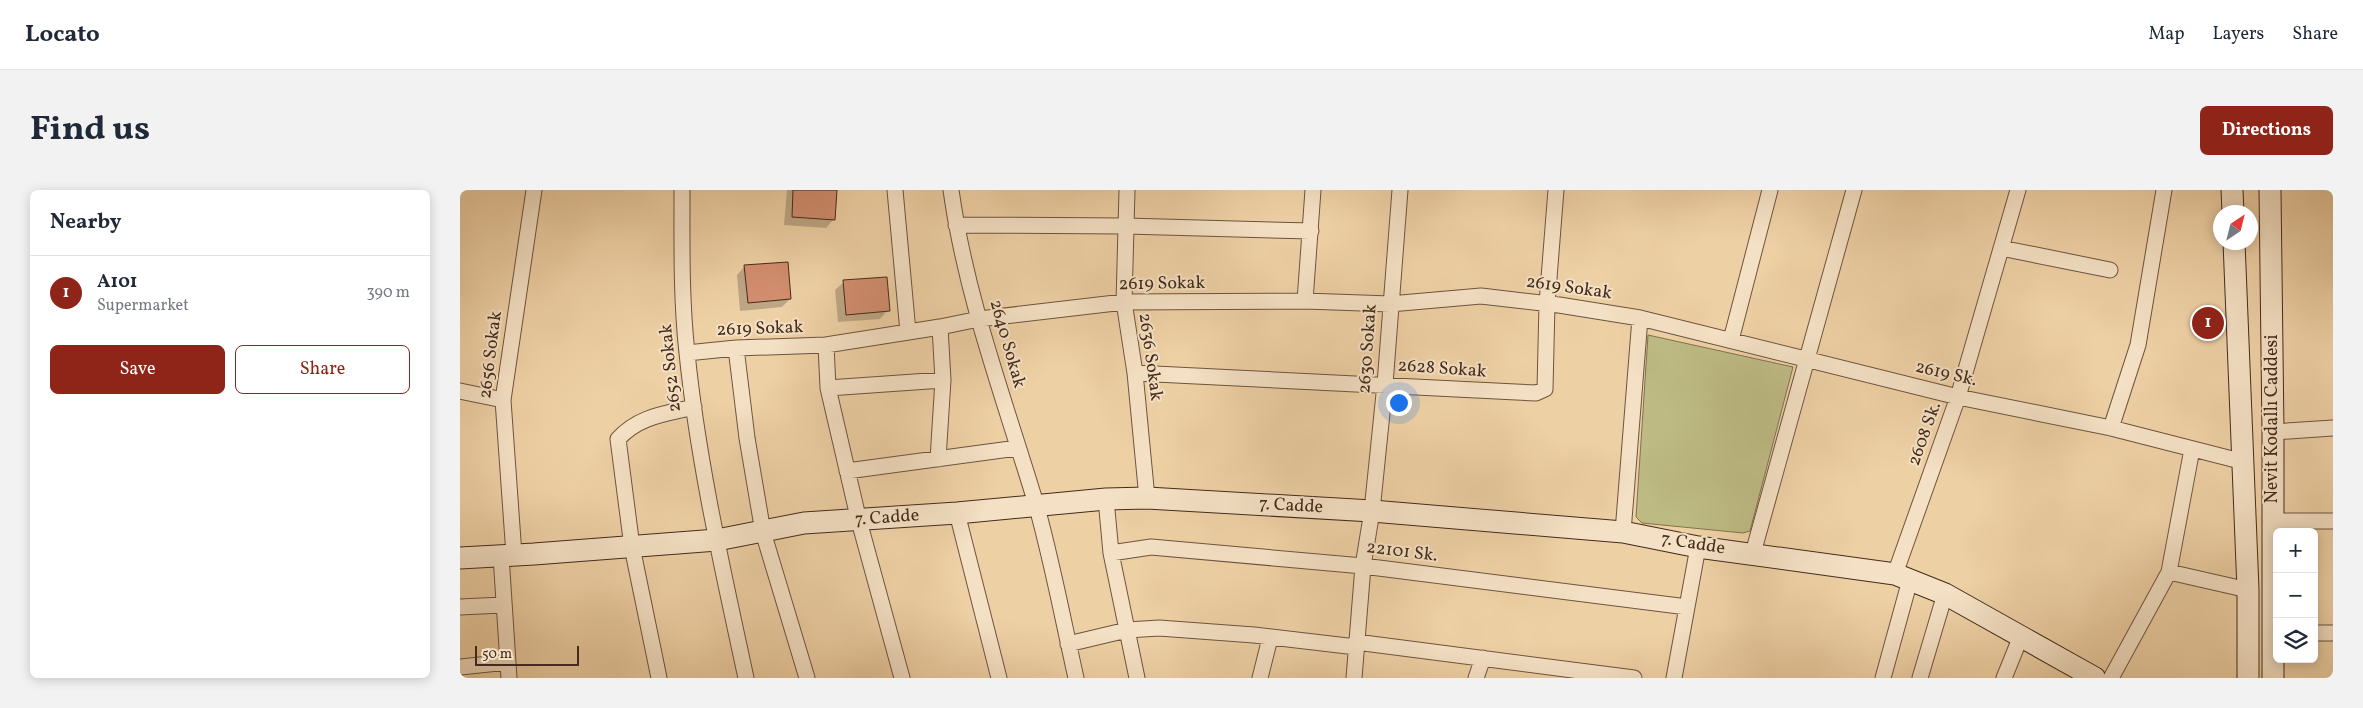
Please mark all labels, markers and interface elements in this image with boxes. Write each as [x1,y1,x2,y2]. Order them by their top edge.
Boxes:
text: Locato [25,18,100,52]
text: Map [2148,22,2184,47]
text: Layers [2212,22,2264,47]
text: Share [2292,22,2338,47]
text: Find us [30,106,150,154]
button: Directions [2200,106,2333,155]
north arrow [2213,205,2258,250]
text: Nearby [50,208,121,237]
text: A101 [97,269,138,295]
street label: 2619 Sokak [1524,270,1614,306]
street label: 2619 Sokak [1118,271,1206,297]
text: 1 [63,282,69,304]
text: 390 m [367,282,410,304]
text: Supermarket [97,295,189,317]
street label: 2640 Sokak [982,297,1032,391]
street label: 2630 Sokak [1352,303,1384,395]
pin: 1 [2192,304,2224,342]
street label: 2656 Sokak [473,310,509,400]
street label: 2636 Sokak [1131,311,1169,403]
street label: 2619 Sokak [716,315,804,343]
street label: 2652 Sokak [654,322,688,413]
street label: Nevit Kodallı Caddesi [2260,334,2285,504]
button: Save [50,345,225,394]
button: Share [235,345,410,394]
street label: 2628 Sokak [1397,353,1487,385]
street label: 2619 Sk. [1913,355,1979,393]
your location [1386,390,1412,416]
street label: 2608 Sk. [1902,399,1948,469]
street label: 7. Cadde [1258,492,1324,520]
street label: 7. Cadde [854,503,920,533]
street label: 7. Cadde [1659,527,1727,561]
map controls [2273,528,2318,663]
button: + [2273,528,2318,573]
street label: 22101 Sk. [1365,535,1439,569]
button: − [2273,573,2318,618]
button: layers [2273,618,2318,663]
scale bar [475,643,579,666]
text: 50 m [482,645,512,664]

